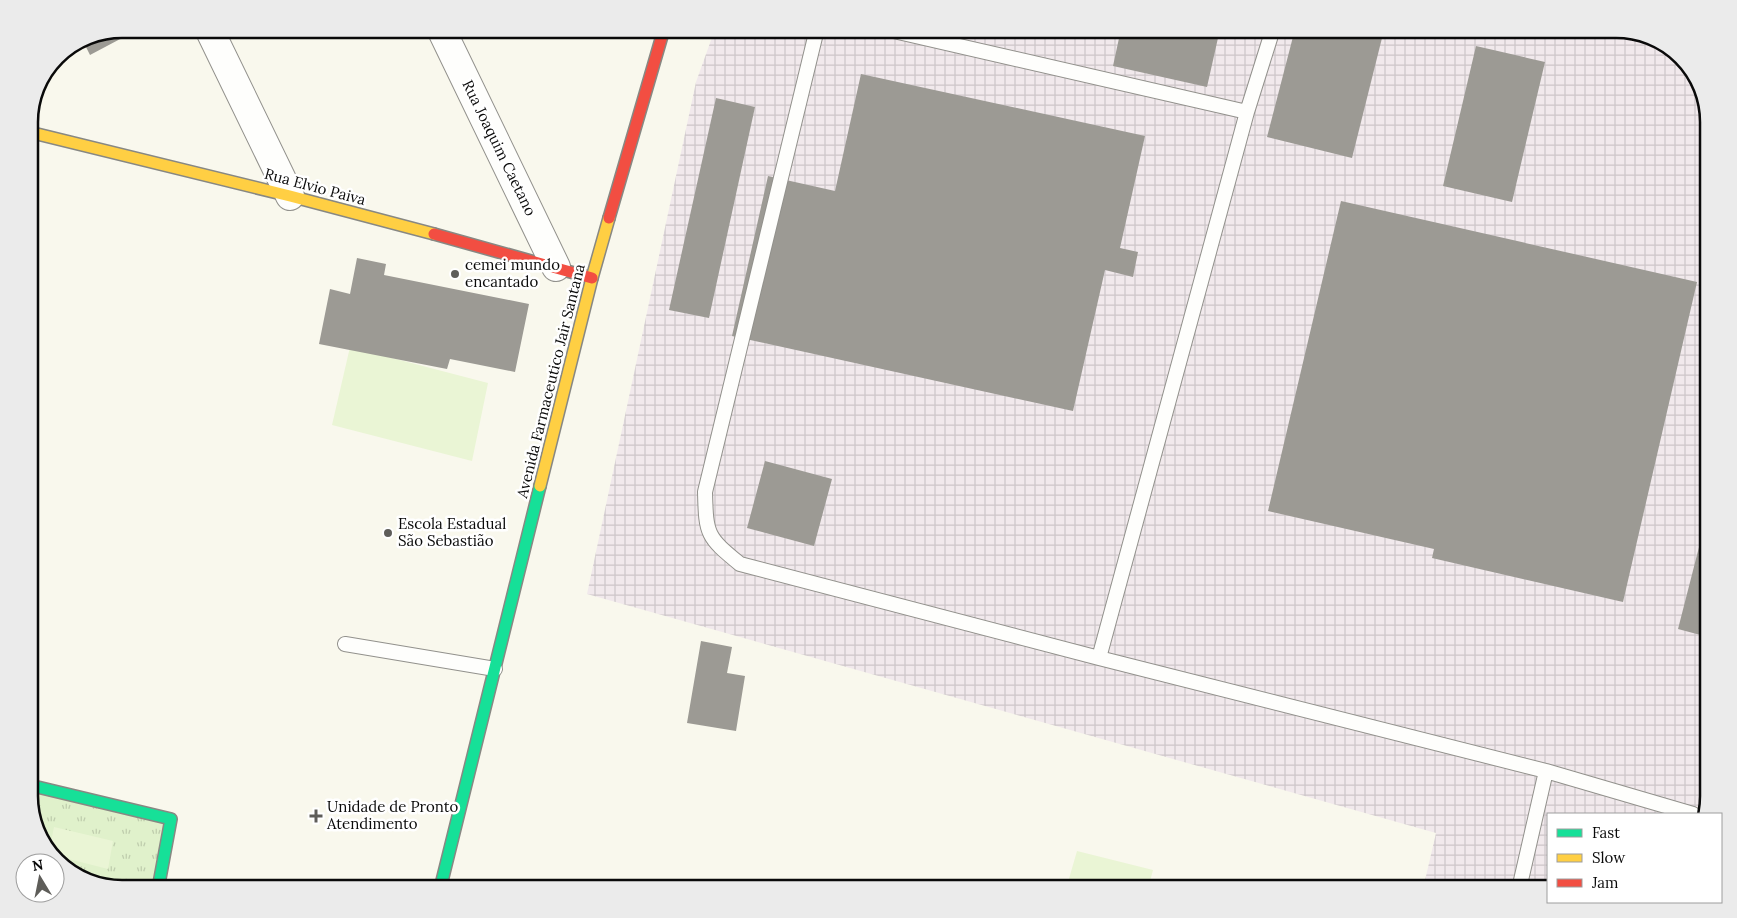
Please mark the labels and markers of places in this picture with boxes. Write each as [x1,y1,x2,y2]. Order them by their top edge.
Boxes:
place label: cemei mundo encantado [465,255,560,291]
marker: cemei mundo encantado [449,268,461,280]
place label: Escola Estadual São Sebastião [398,514,506,550]
marker: Escola Estadual São Sebastião [382,527,394,539]
place label: Unidade de Pronto Atendimento [326,797,458,833]
marker: Unidade de Pronto Atendimento [309,809,323,823]

